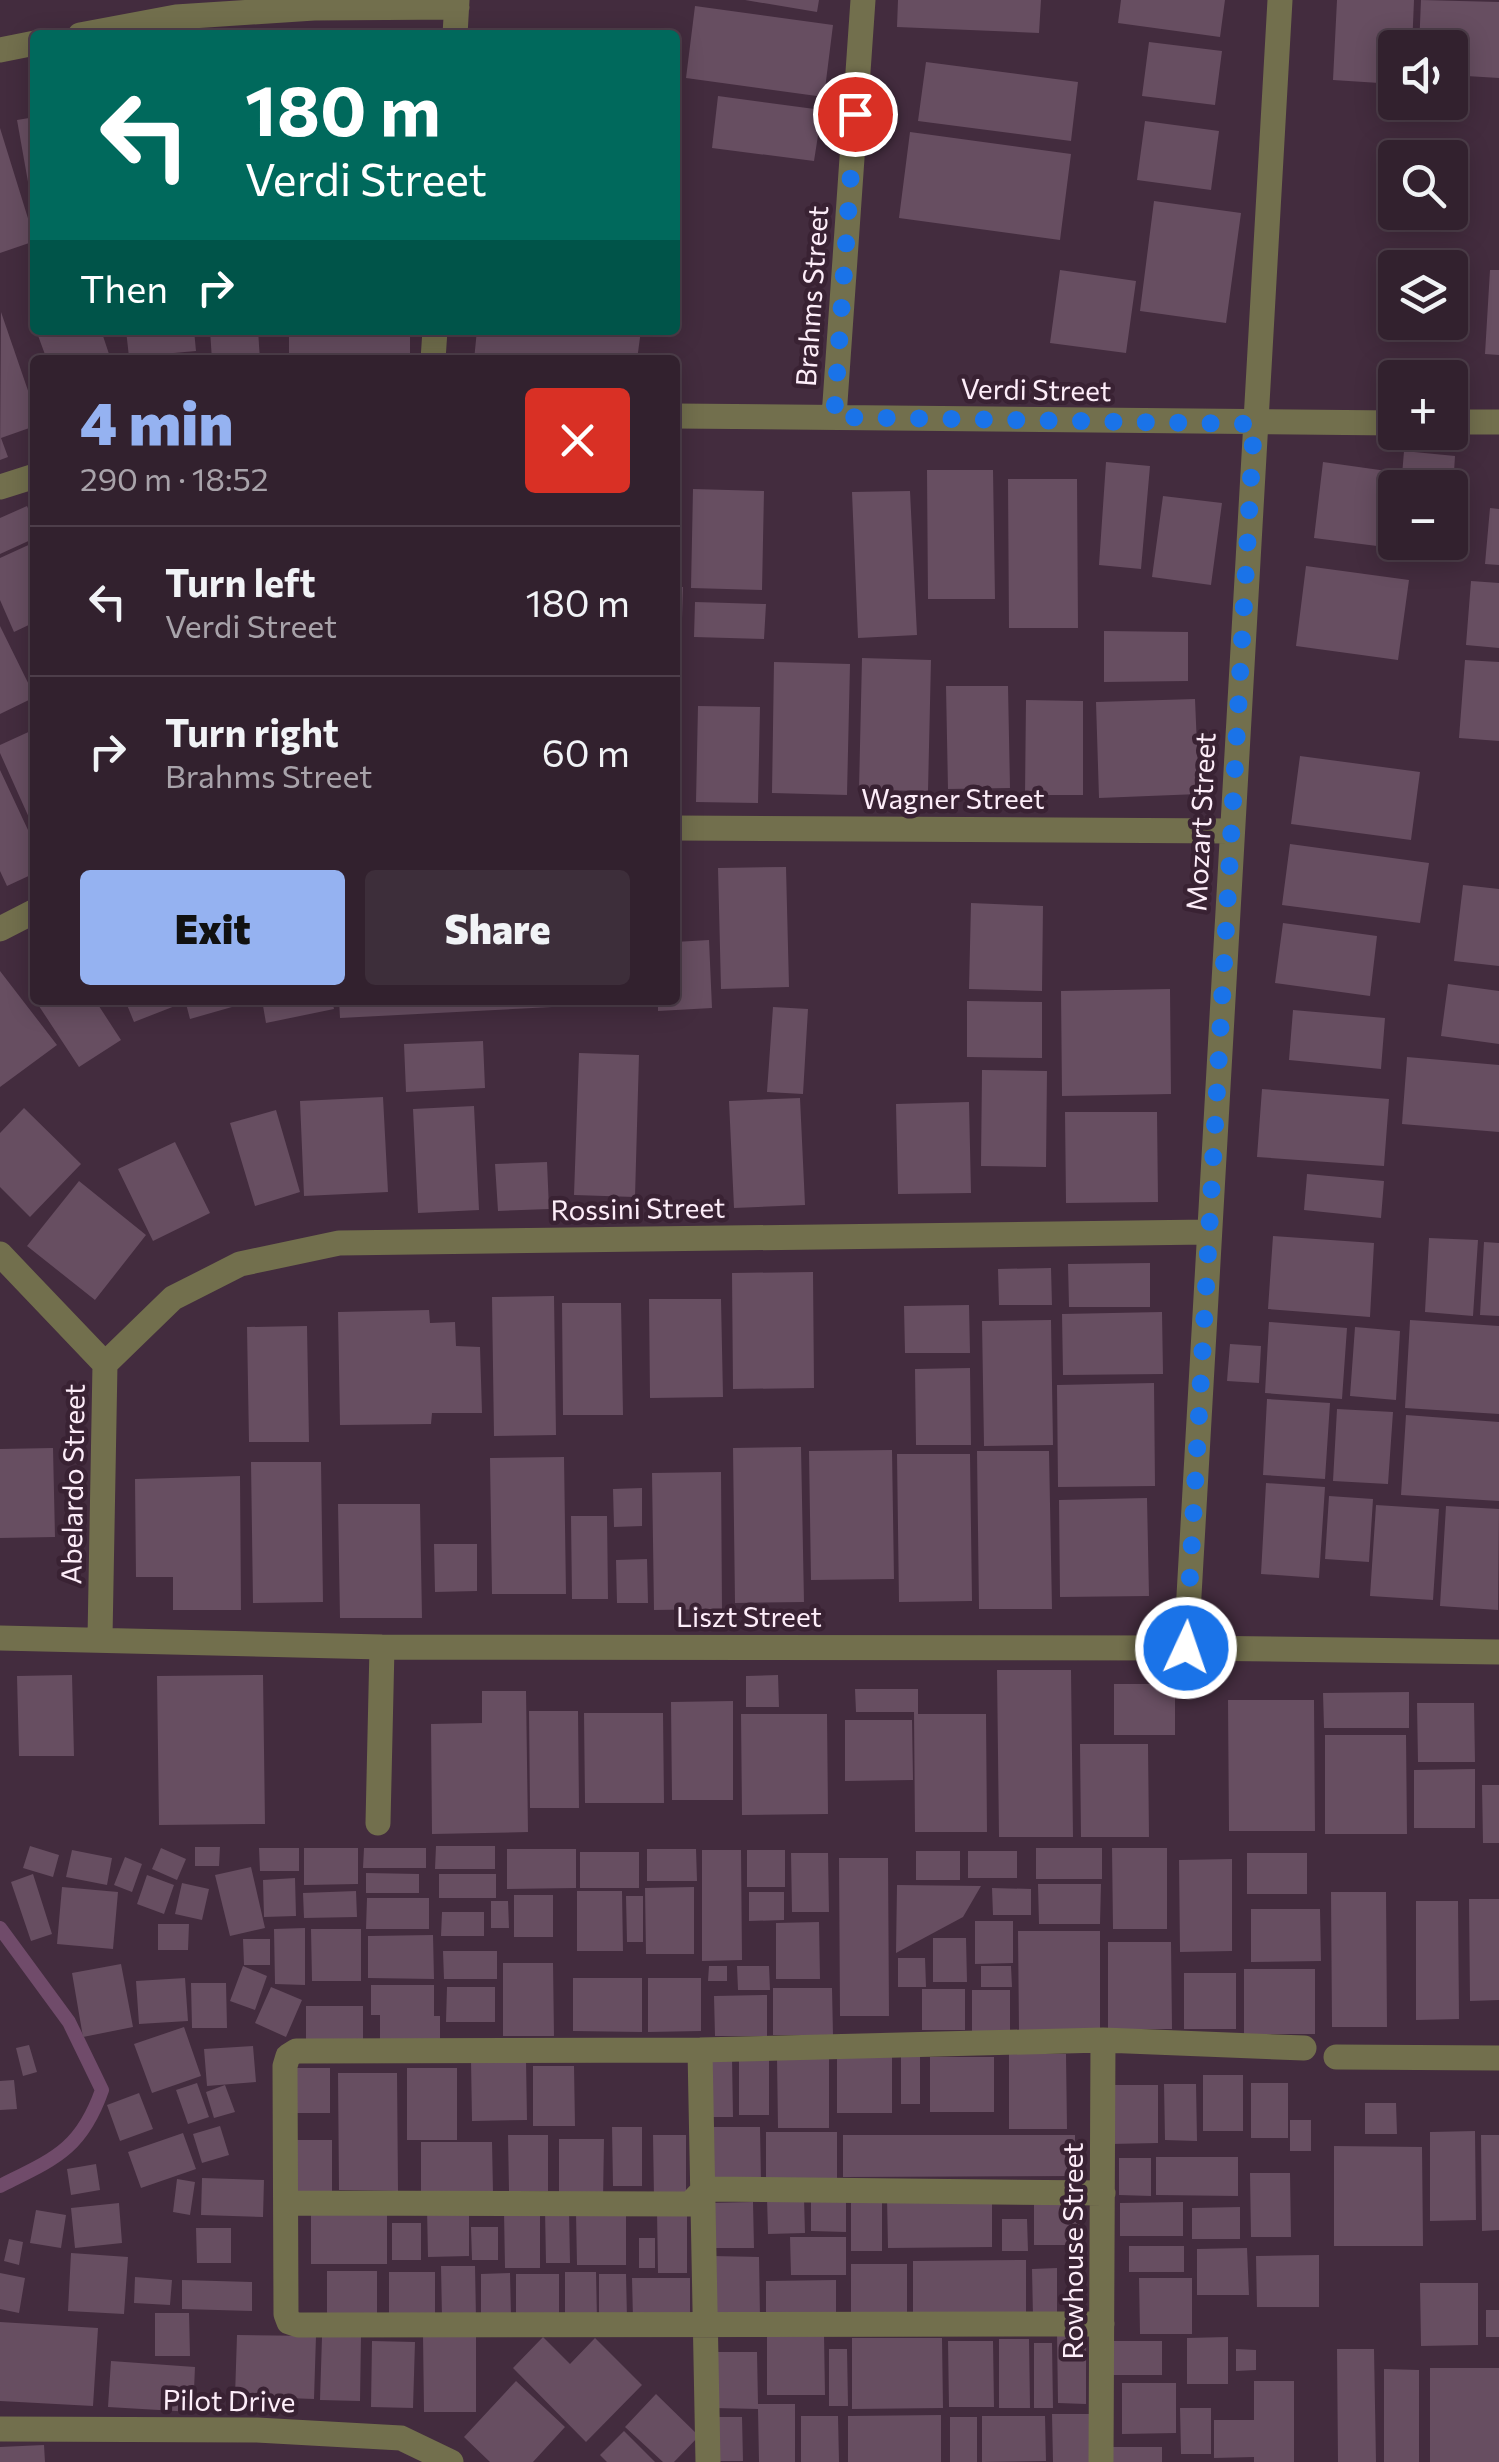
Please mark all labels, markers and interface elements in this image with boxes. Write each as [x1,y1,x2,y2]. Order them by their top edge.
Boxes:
map controls [1378,30,1468,560]
button: sound [1378,30,1468,120]
text: 180 m [245,65,441,150]
icon: left [80,70,210,200]
pin [813,72,898,157]
icon: arrive [828,87,883,142]
button: search [1378,140,1468,230]
text: Verdi Street [245,150,487,205]
street label: Brahms Street [788,204,834,388]
button: layers [1378,250,1468,340]
icon: right [188,260,243,315]
text: Then [80,264,168,311]
button: + [1378,360,1468,450]
street label: Verdi Street [960,371,1112,407]
text: 4 min [80,384,233,457]
button: close [525,388,630,493]
text: 290 m · 18:52 [80,458,269,498]
button: − [1378,470,1468,560]
text: Turn left [165,558,316,605]
icon: left [80,574,135,629]
text: 180 m [525,578,630,625]
text: Verdi Street [165,605,337,645]
text: Turn right [165,708,339,755]
icon: right [80,724,135,779]
text: 60 m [542,728,630,775]
street label: Mozart Street [1178,732,1222,912]
text: Brahms Street [165,755,372,795]
street label: Wagner Street [861,781,1045,815]
button: Exit [80,870,345,985]
button: Share [365,870,630,985]
street label: Rossini Street [550,1189,726,1227]
street label: Abelardo Street [53,1383,91,1585]
position arrow [1134,1596,1238,1700]
street label: Liszt Street [676,1599,822,1633]
street label: Rowhouse Street [1055,2143,1089,2359]
street label: Pilot Drive [162,2382,296,2418]

